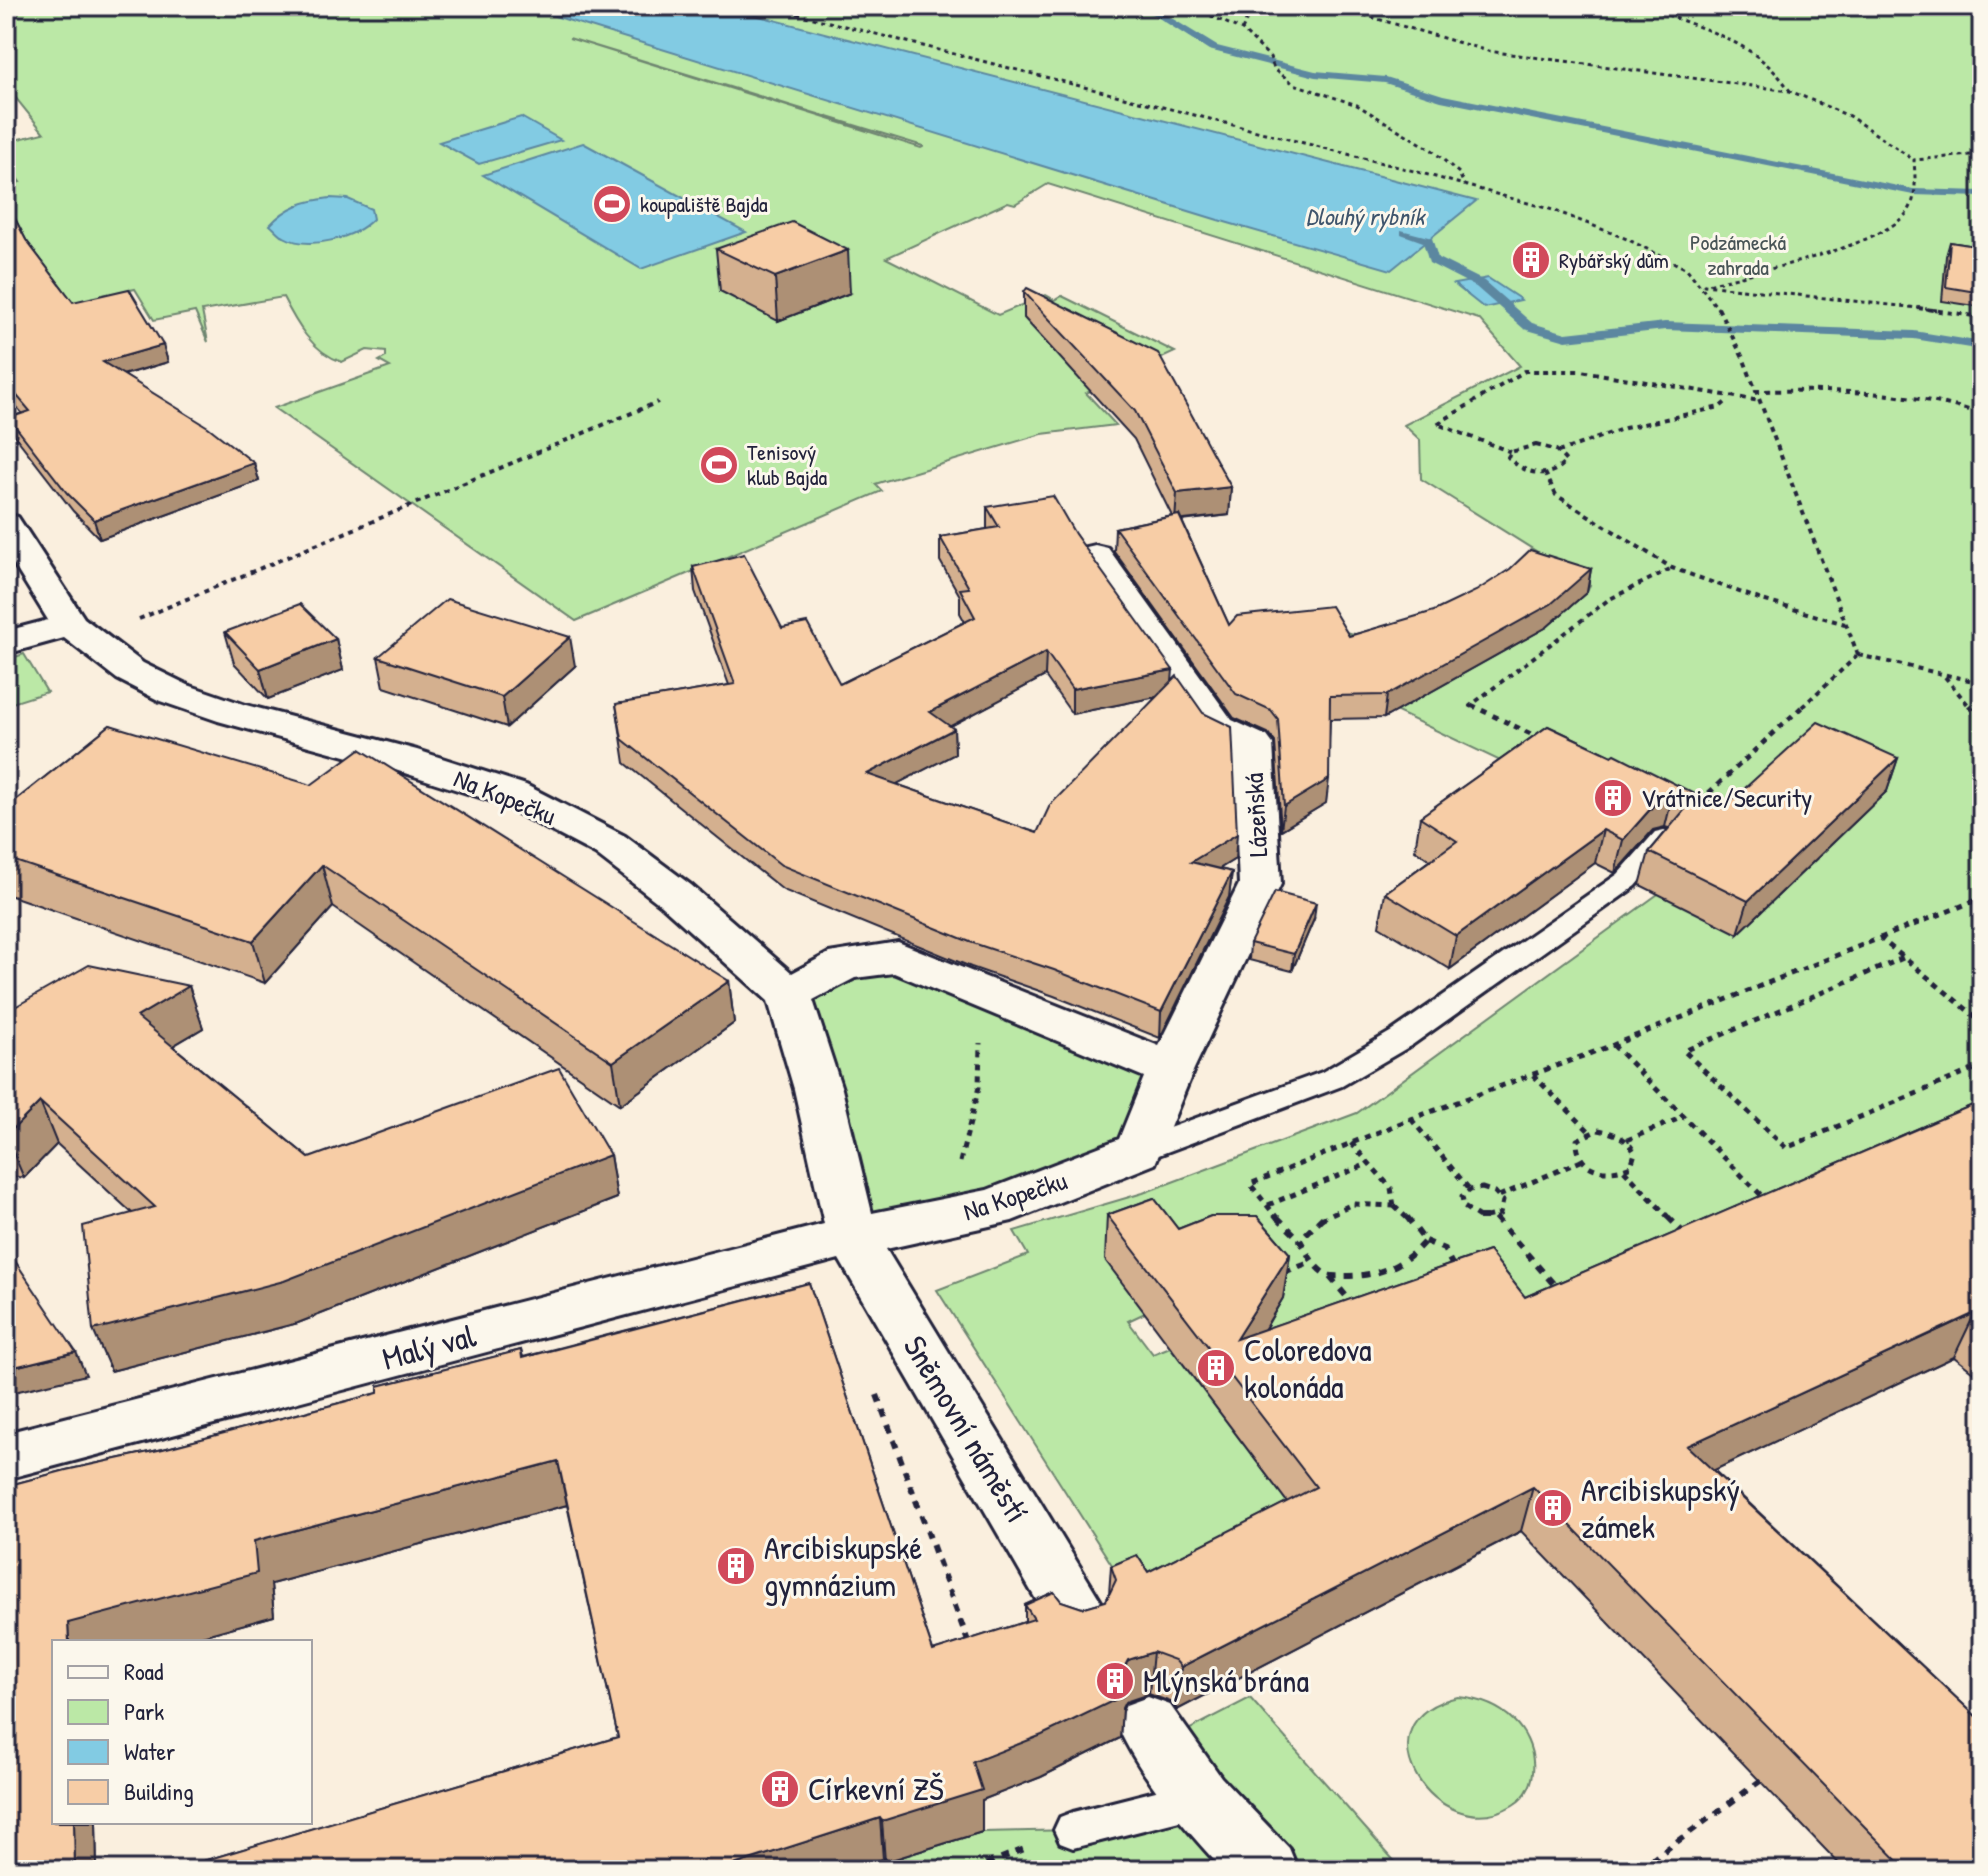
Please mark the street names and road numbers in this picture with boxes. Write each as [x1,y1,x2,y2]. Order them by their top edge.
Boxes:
street label: Na Kopečku [449,760,561,833]
street label: Lázeňská [1236,772,1275,858]
street label: Na Kopečku [959,1162,1071,1229]
street label: Malý val [377,1313,481,1380]
street label: Sněmovní náměstí [894,1328,1039,1530]

